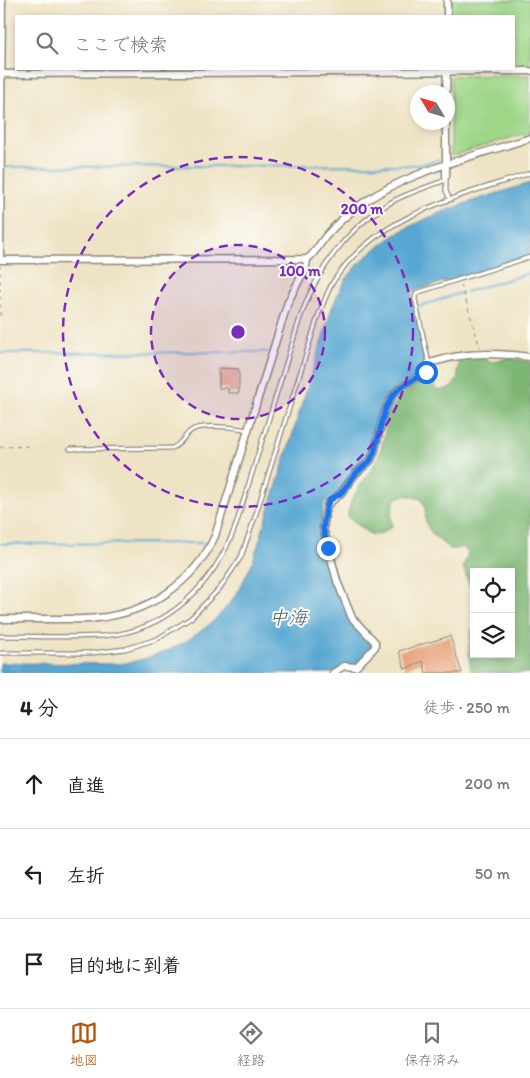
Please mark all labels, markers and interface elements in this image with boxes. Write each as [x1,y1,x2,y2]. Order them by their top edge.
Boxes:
search box [15,15,515,70]
icon: search [33,29,61,57]
text: ここで検索 [73,33,168,56]
north arrow [410,85,455,130]
text: 200 m [341,200,384,218]
text: 100 m [279,262,321,280]
centre of rings [229,323,247,341]
route start [415,361,438,384]
route end [317,537,340,560]
map controls [470,568,515,658]
button: locate [470,568,515,613]
water label: 中海 [269,606,309,629]
button: layers [470,613,515,658]
text: 4 分 [20,695,58,720]
text: 徒歩 · 250 m [423,698,510,717]
icon: ahead [20,770,48,798]
text: 直進 [67,774,105,797]
text: 200 m [465,774,510,793]
icon: left [20,860,48,888]
text: 左折 [67,864,105,887]
text: 50 m [475,864,510,883]
icon: arrive [20,950,48,978]
text: 目的地に到着 [67,954,181,977]
tab: 地図 [70,1019,98,1069]
tab: 経路 [237,1019,265,1069]
tab: 保存済み [404,1019,460,1069]

